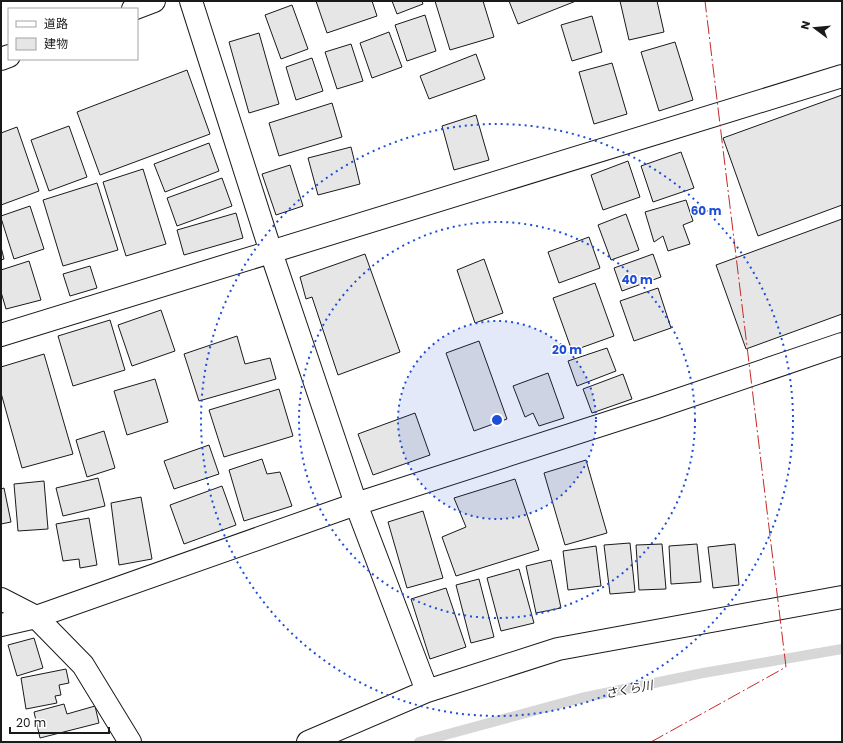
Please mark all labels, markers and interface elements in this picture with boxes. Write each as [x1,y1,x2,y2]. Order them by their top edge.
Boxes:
legend [8,8,138,60]
north arrow [795,8,835,48]
text: 道路 [44,15,68,32]
text: N [797,19,814,31]
text: 建物 [44,35,68,52]
text: 60 m [691,202,722,219]
text: 40 m [621,271,653,288]
text: 20 m [552,341,582,358]
centre of rings [490,413,504,427]
water label: さくら川 [604,676,656,702]
scale bar [10,709,109,735]
text: 20 m [16,714,46,731]

